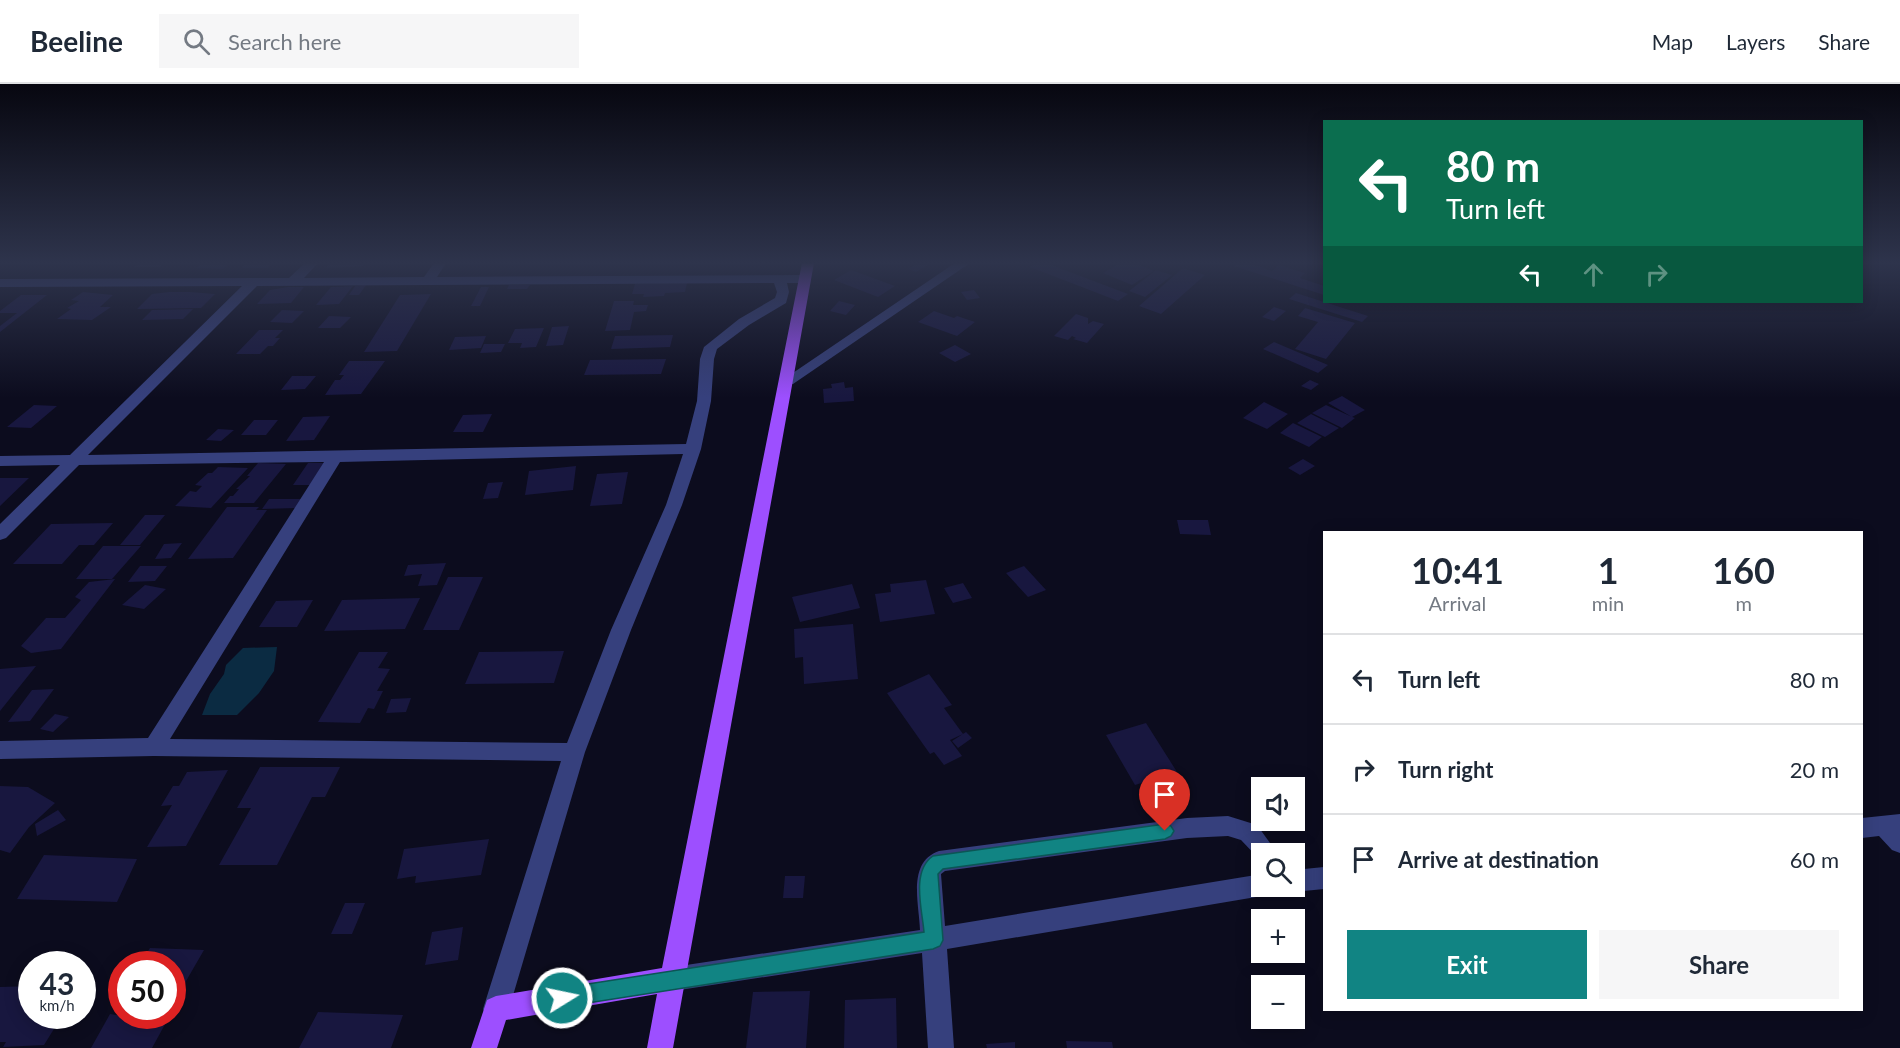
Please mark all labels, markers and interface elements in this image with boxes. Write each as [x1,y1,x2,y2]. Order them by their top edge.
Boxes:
search box [159,14,579,68]
text: Beeline [30,24,123,58]
icon: search [180,25,213,58]
text: Search here [228,28,341,55]
text: Map [1652,29,1693,54]
text: Layers [1726,29,1785,54]
text: Share [1818,29,1870,54]
text: 80 m [1446,141,1540,191]
icon: left [1347,144,1425,222]
text: Turn left [1446,192,1545,225]
icon: left [1514,258,1547,291]
icon: ahead [1577,258,1610,291]
icon: right [1640,258,1673,291]
text: 10:41 [1411,548,1504,592]
text: 1 [1598,548,1619,592]
text: 160 [1712,548,1775,592]
text: Arrival [1429,591,1486,615]
text: min [1592,591,1624,615]
text: m [1735,591,1752,615]
icon: left [1347,663,1380,696]
text: Turn left [1398,666,1480,693]
text: 80 m [1790,666,1839,693]
icon: right [1347,753,1380,786]
text: Turn right [1398,756,1493,783]
text: 20 m [1790,756,1839,783]
pin [1139,769,1190,831]
map controls [1251,777,1305,1029]
button: sound [1251,777,1305,831]
icon: arrive [1148,778,1181,811]
button: search [1251,843,1305,897]
icon: arrive [1347,843,1380,876]
text: Arrive at destination [1398,846,1599,873]
text: 60 m [1790,846,1839,873]
button: + [1251,909,1305,963]
button: Exit [1347,930,1587,999]
button: Share [1599,930,1839,999]
speed limit sign: 50 [108,951,186,1029]
text: 43 [40,965,74,1001]
position arrow [530,966,594,1030]
button: − [1251,975,1305,1029]
text: km/h [39,996,75,1014]

